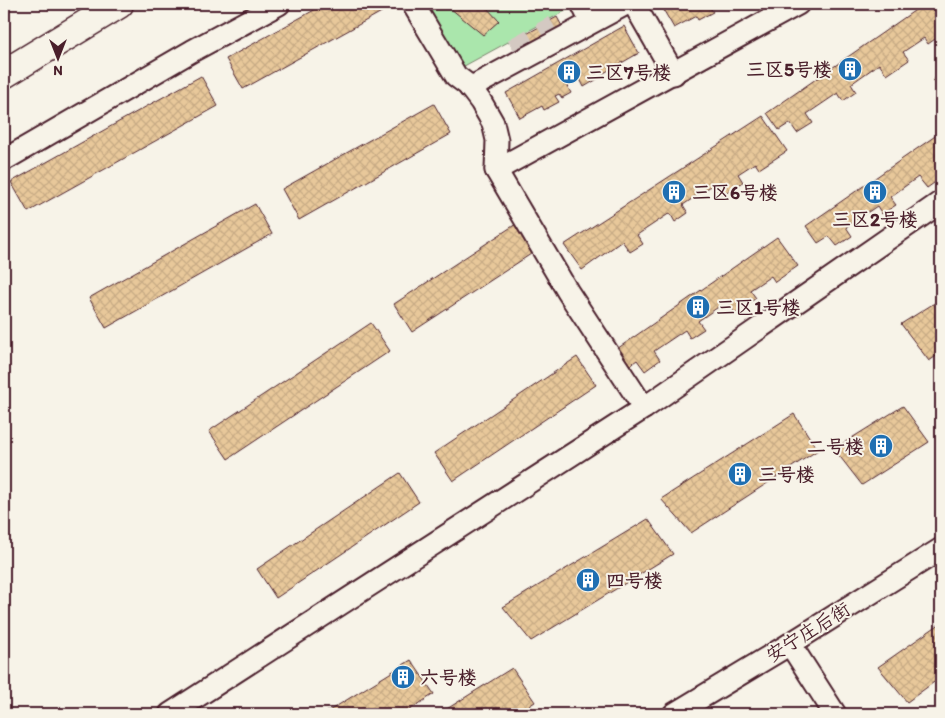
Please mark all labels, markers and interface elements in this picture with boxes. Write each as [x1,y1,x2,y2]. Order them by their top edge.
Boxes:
north arrow [32,32,82,82]
building icon: 三区5号楼 [837,56,863,82]
place label: 三区5号楼 [746,58,832,81]
building icon: 三区7号楼 [556,59,582,85]
place label: 三区7号楼 [586,61,671,84]
text: N [53,62,63,79]
building icon: 三区6号楼 [661,179,687,205]
building icon: 三区2号楼 [862,179,888,205]
place label: 三区6号楼 [692,181,778,204]
place label: 三区2号楼 [832,208,918,231]
building icon: 三区1号楼 [685,294,711,320]
place label: 三区1号楼 [716,296,801,319]
building icon: 二号楼 [868,433,894,459]
place label: 二号楼 [807,435,864,458]
building icon: 三号楼 [727,461,753,487]
place label: 三号楼 [758,463,815,486]
building icon: 四号楼 [575,567,601,593]
place label: 四号楼 [606,569,663,592]
street label: 安宁庄后街 [762,597,854,667]
building icon: 六号楼 [390,664,416,690]
place label: 六号楼 [420,666,477,689]

